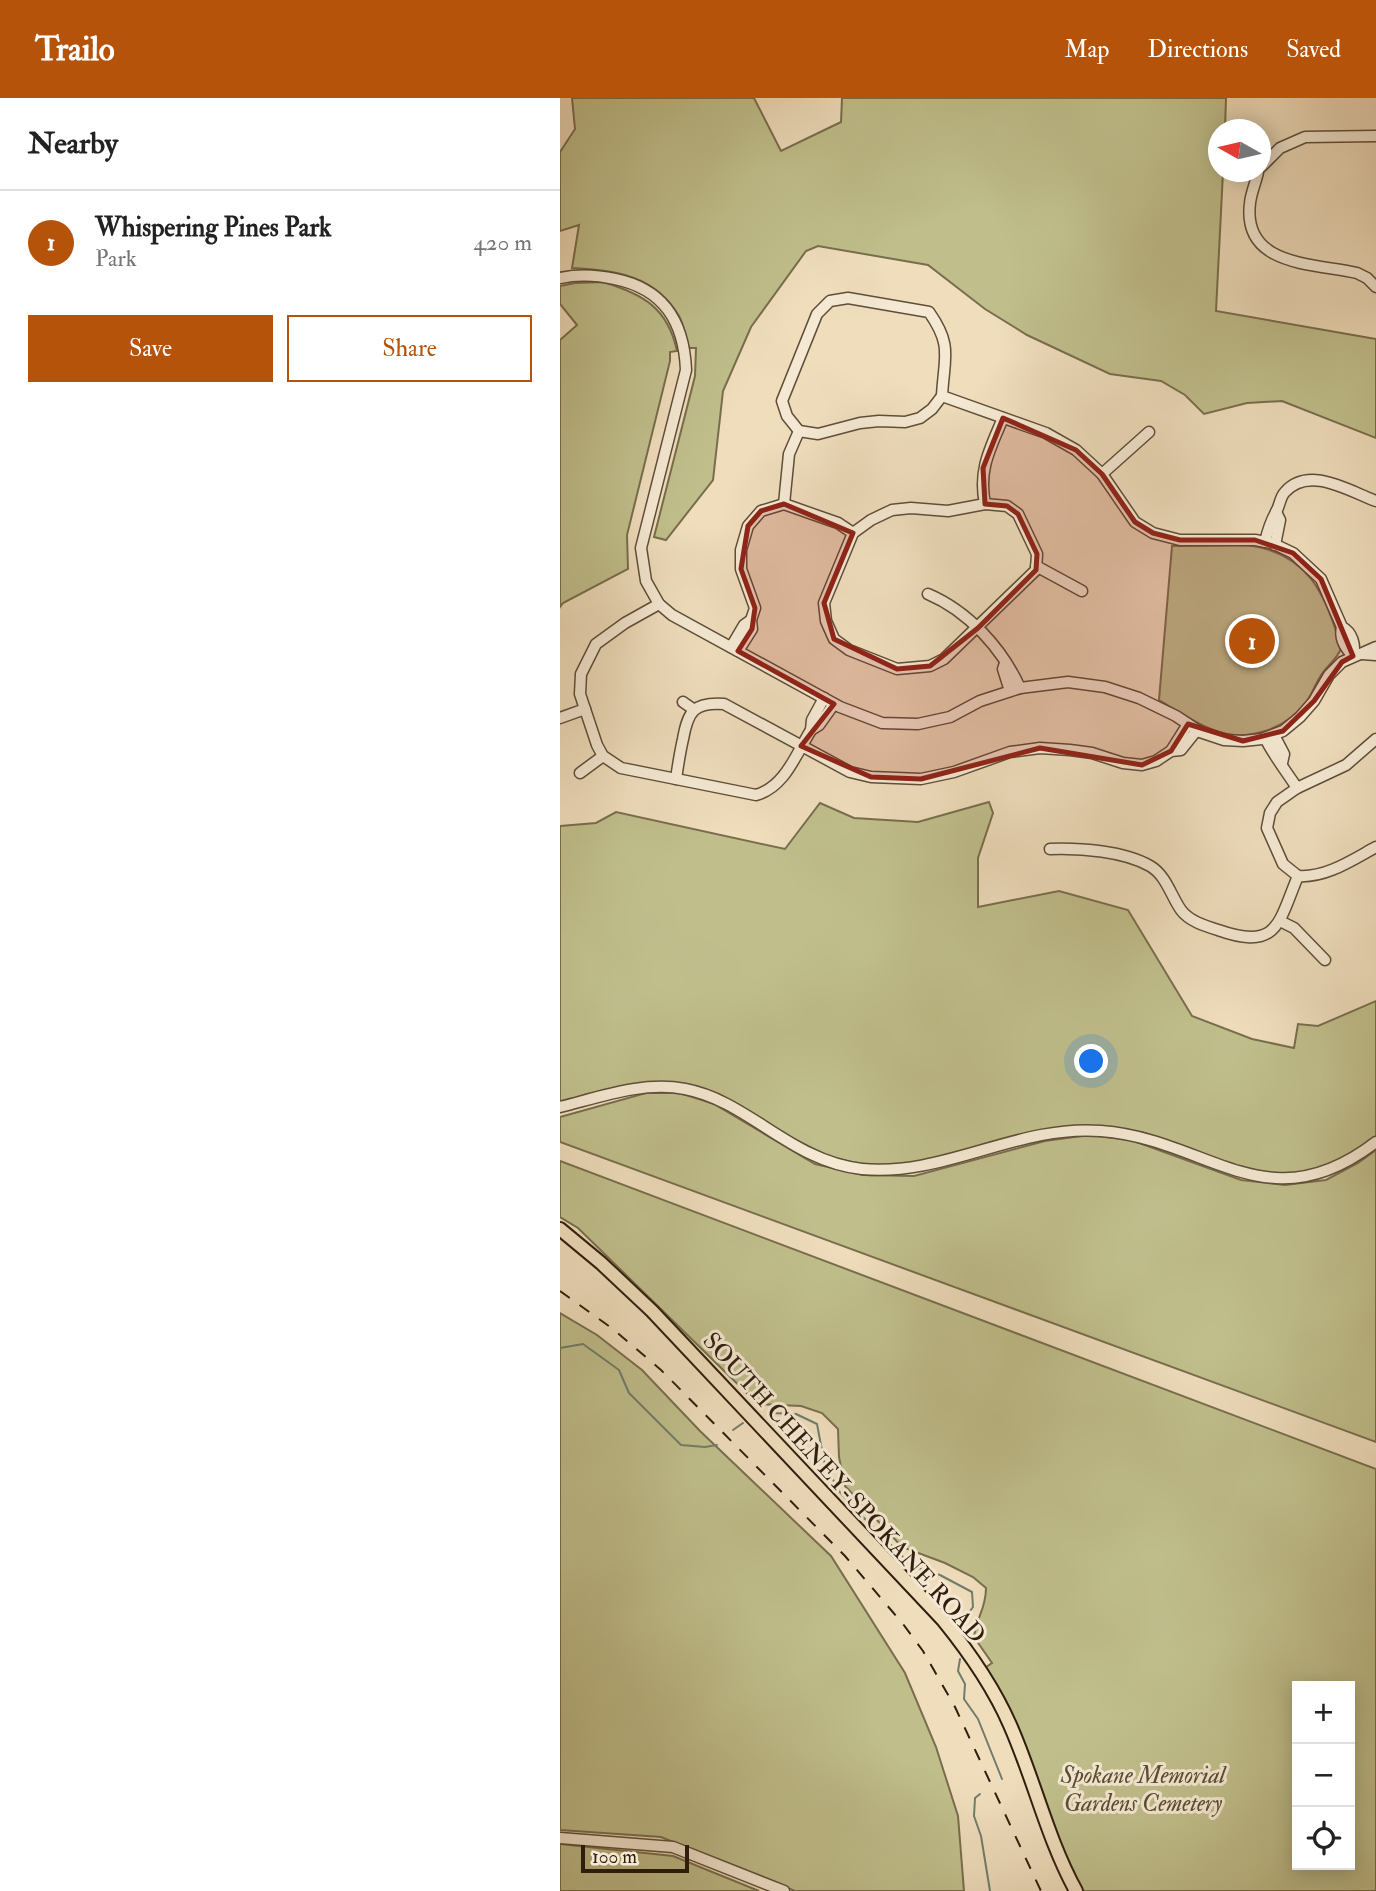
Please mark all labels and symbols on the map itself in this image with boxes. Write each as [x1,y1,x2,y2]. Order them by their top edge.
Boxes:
north arrow [1208,119,1271,182]
pin: 1 [1229,615,1275,667]
your location [1074,1044,1108,1078]
street label: SOUTH CHENEY-SPOKANE ROAD [696,1326,992,1650]
park label: Spokane Memorial Gardens Cemetery [1060,1760,1228,1819]
scale bar [581,1842,690,1874]

